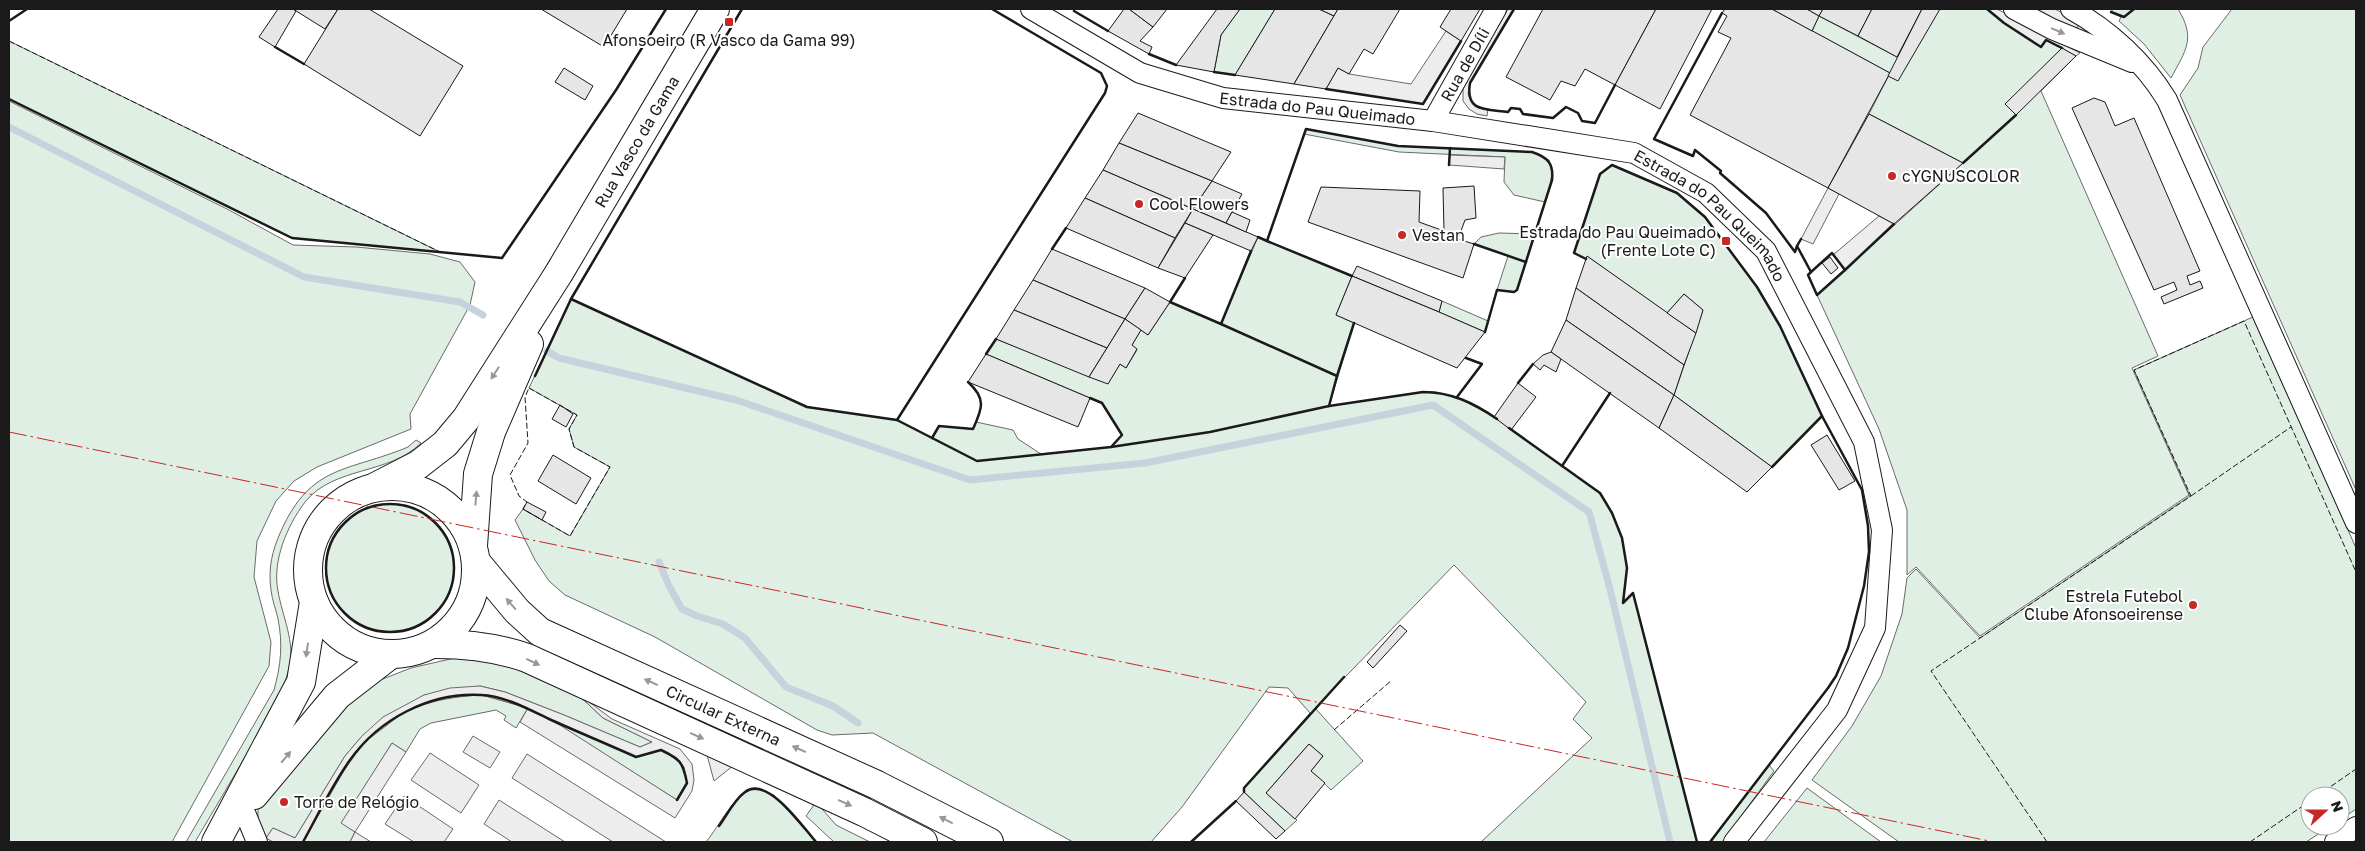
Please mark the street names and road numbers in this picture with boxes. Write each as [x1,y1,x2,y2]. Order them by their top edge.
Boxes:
street label: Rua de Díli [1436,24,1494,105]
street label: Rua Vasco da Gama [590,72,683,211]
street label: Estrada do Pau Queimado [1218,88,1416,129]
street label: Estrada do Pau Queimado [1631,145,1790,285]
street label: Circular Externa [663,681,784,750]

